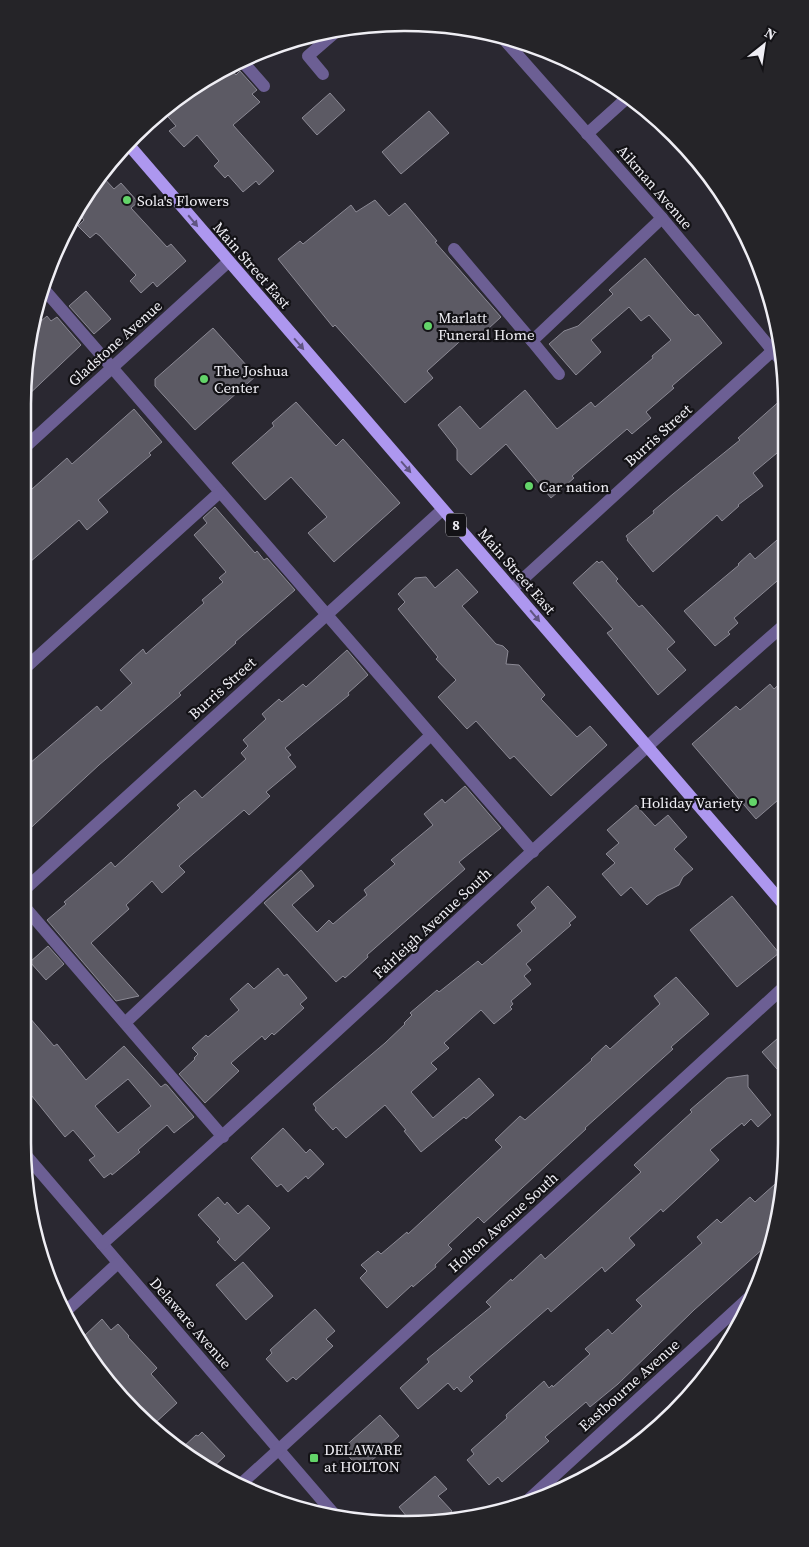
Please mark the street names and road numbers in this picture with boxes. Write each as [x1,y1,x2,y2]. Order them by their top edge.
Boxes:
street label: Aikman Avenue [612,140,698,234]
street label: Main Street East [209,217,296,313]
street label: Gladstone Avenue [63,295,167,391]
street label: Burris Street [620,399,696,471]
road number: 8 [446,514,466,536]
street label: Main Street East [474,523,561,619]
street label: Burris Street [184,652,260,724]
street label: Fairleigh Avenue South [368,863,496,983]
street label: Holton Avenue South [444,1167,562,1277]
street label: Delaware Avenue [145,1273,237,1374]
street label: Eastbourne Avenue [574,1334,684,1436]

